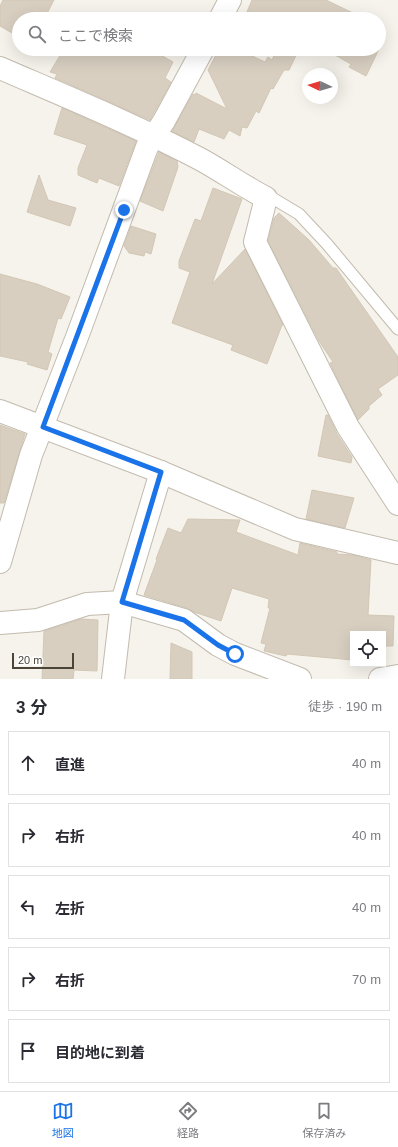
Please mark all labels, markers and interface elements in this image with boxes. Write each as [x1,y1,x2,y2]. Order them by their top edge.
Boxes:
search box [12,12,386,56]
icon: search [26,23,48,45]
text: ここで検索 [58,27,133,44]
north arrow [302,68,338,104]
route end [115,201,133,219]
map controls [350,631,386,667]
button: locate [350,631,386,667]
route start [226,645,244,663]
scale bar [12,651,74,670]
text: 20 m [18,654,42,666]
text: 3 分 [16,698,47,717]
text: 徒歩 · 190 m [308,699,382,714]
icon: ahead [17,752,39,774]
text: 直進 [55,756,85,773]
text: 40 m [352,756,381,771]
icon: right [17,824,39,846]
text: 右折 [55,828,85,845]
text: 40 m [352,828,381,843]
icon: left [17,896,39,918]
text: 左折 [55,900,85,917]
text: 40 m [352,900,381,915]
icon: right [17,968,39,990]
text: 右折 [55,972,85,989]
text: 70 m [352,972,381,987]
icon: arrive [17,1040,39,1062]
text: 目的地に到着 [55,1044,145,1061]
tab: 地図 [52,1100,74,1140]
tab: 経路 [177,1100,199,1140]
tab: 保存済み [302,1100,346,1140]

